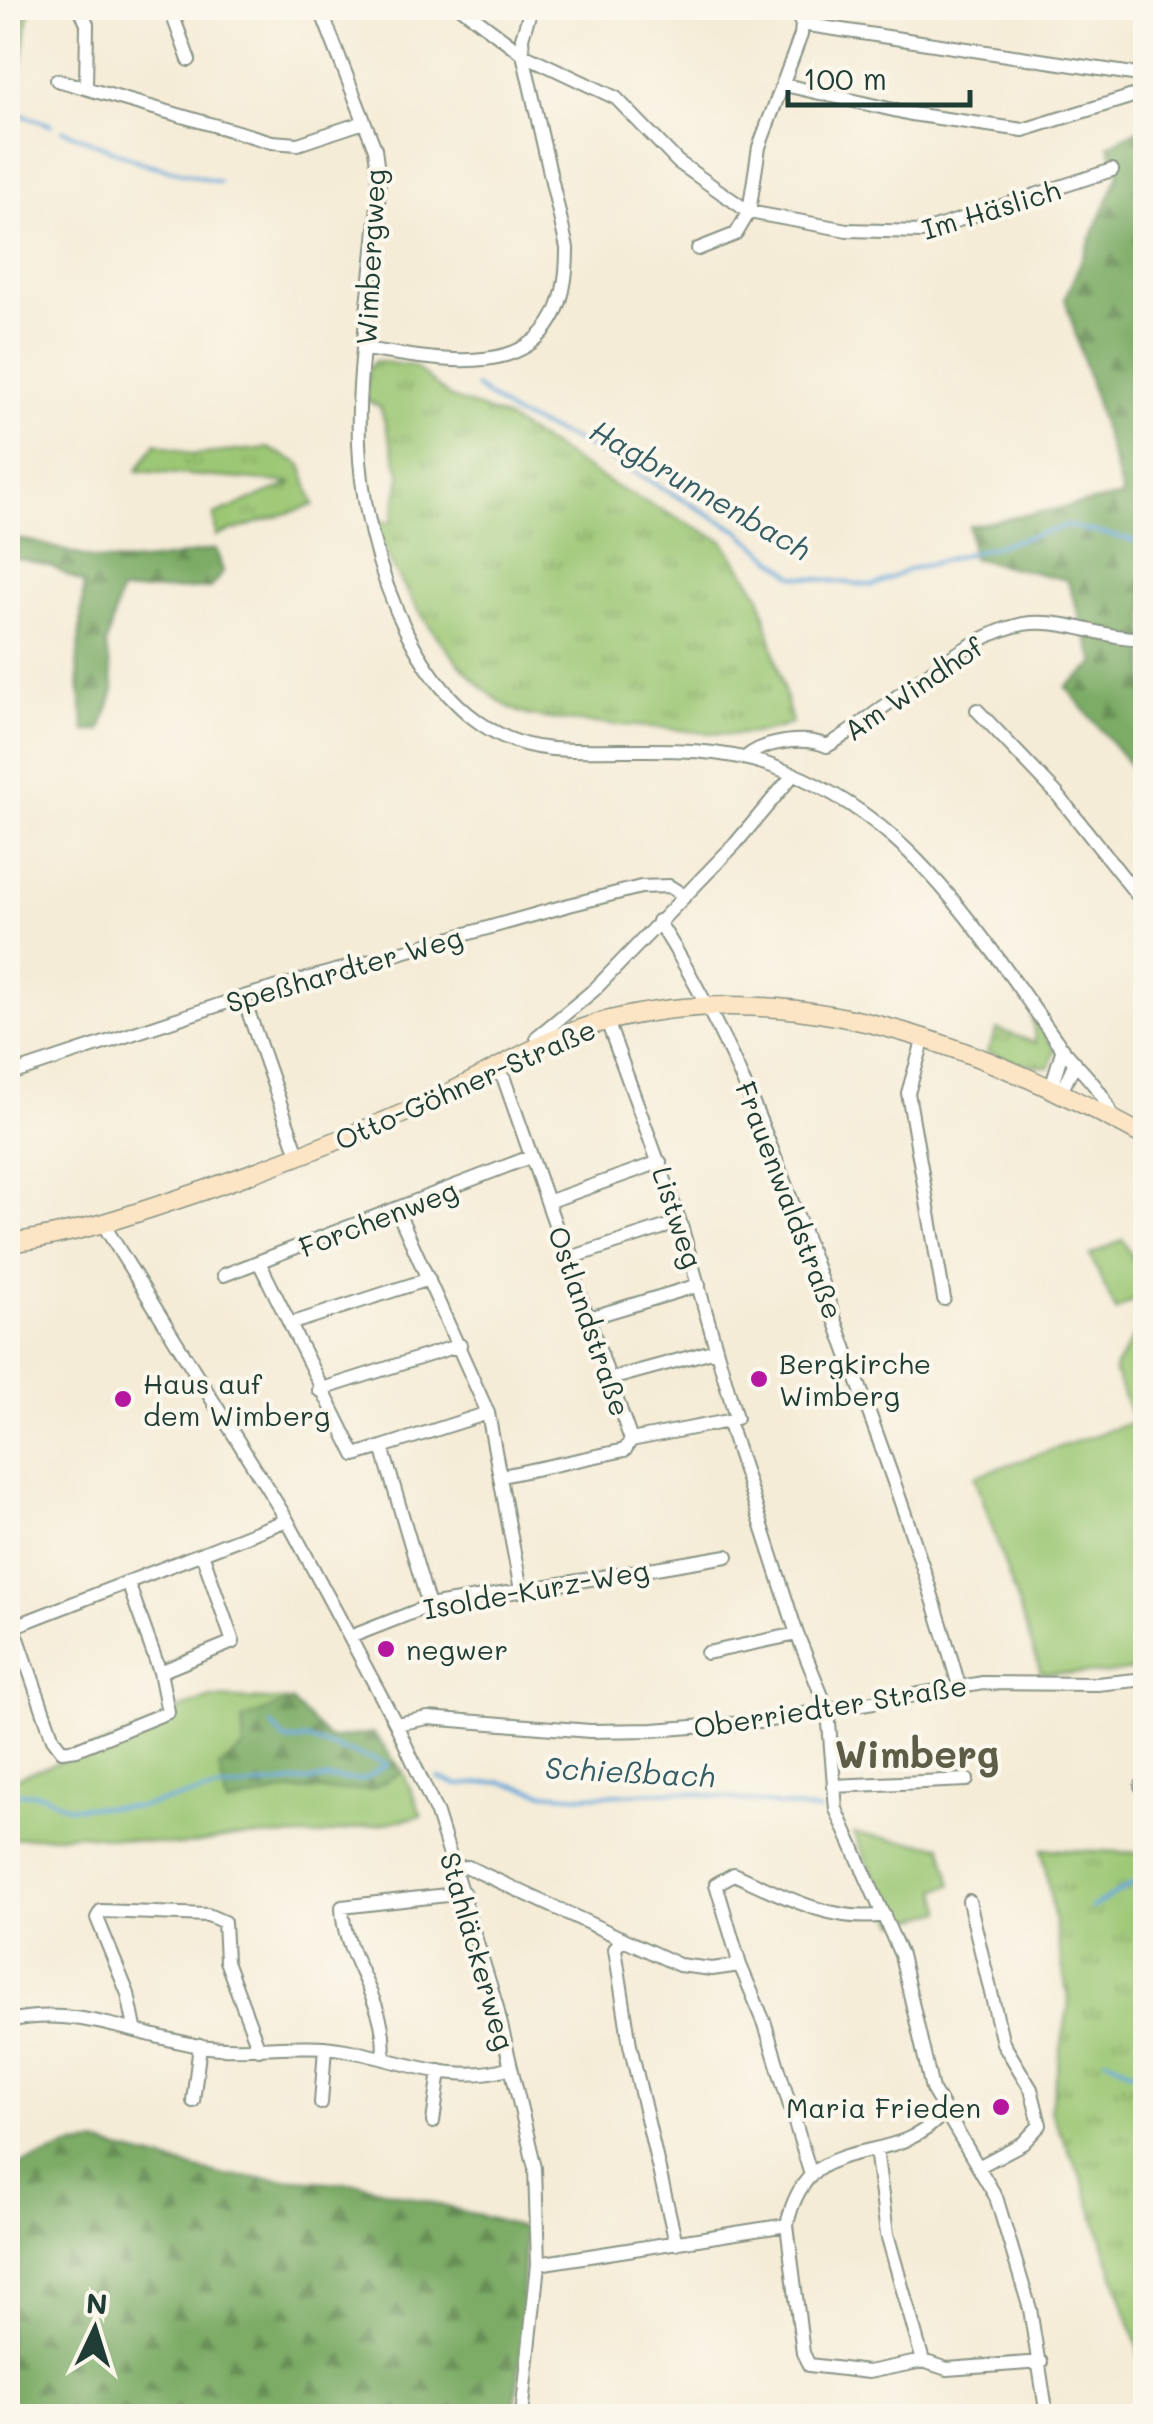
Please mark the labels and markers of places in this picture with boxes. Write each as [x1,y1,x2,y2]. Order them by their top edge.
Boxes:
place label: Bergkirche Wimberg [779,1345,931,1413]
place label: Haus auf dem Wimberg [143,1365,330,1433]
marker: Bergkirche Wimberg [748,1368,770,1390]
marker: Haus auf dem Wimberg [112,1388,134,1410]
place label: negwer [406,1631,508,1667]
marker: negwer [375,1638,397,1660]
place label: Maria Frieden [786,2089,981,2125]
marker: Maria Frieden [990,2096,1012,2118]

